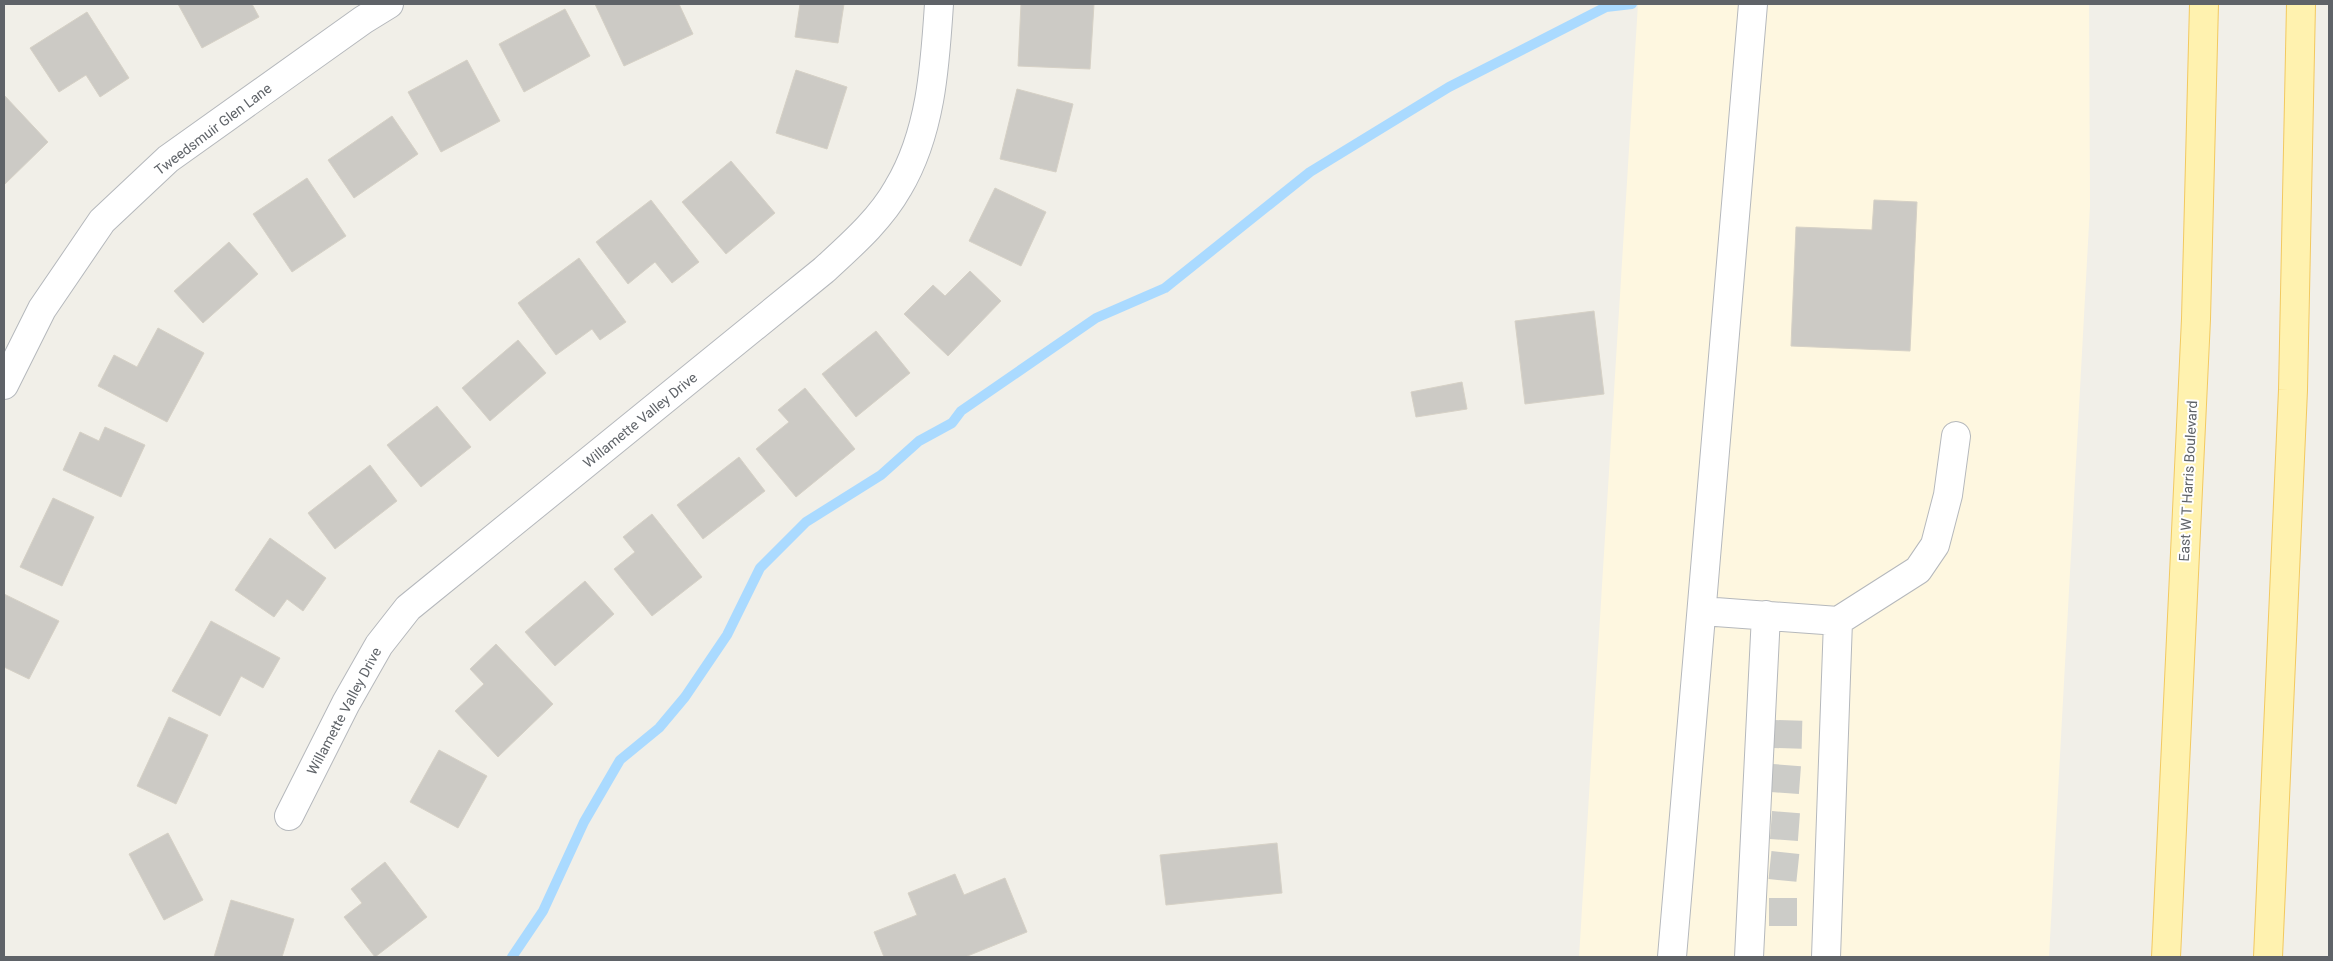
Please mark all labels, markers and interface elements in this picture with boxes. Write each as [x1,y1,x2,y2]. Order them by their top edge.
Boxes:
street label: Tweedsmuir Glen Lane [152,80,274,178]
street label: Willamette Valley Drive [580,369,700,471]
street label: East W T Harris Boulevard [2176,400,2200,562]
street label: Willamette Valley Drive [304,645,384,777]

